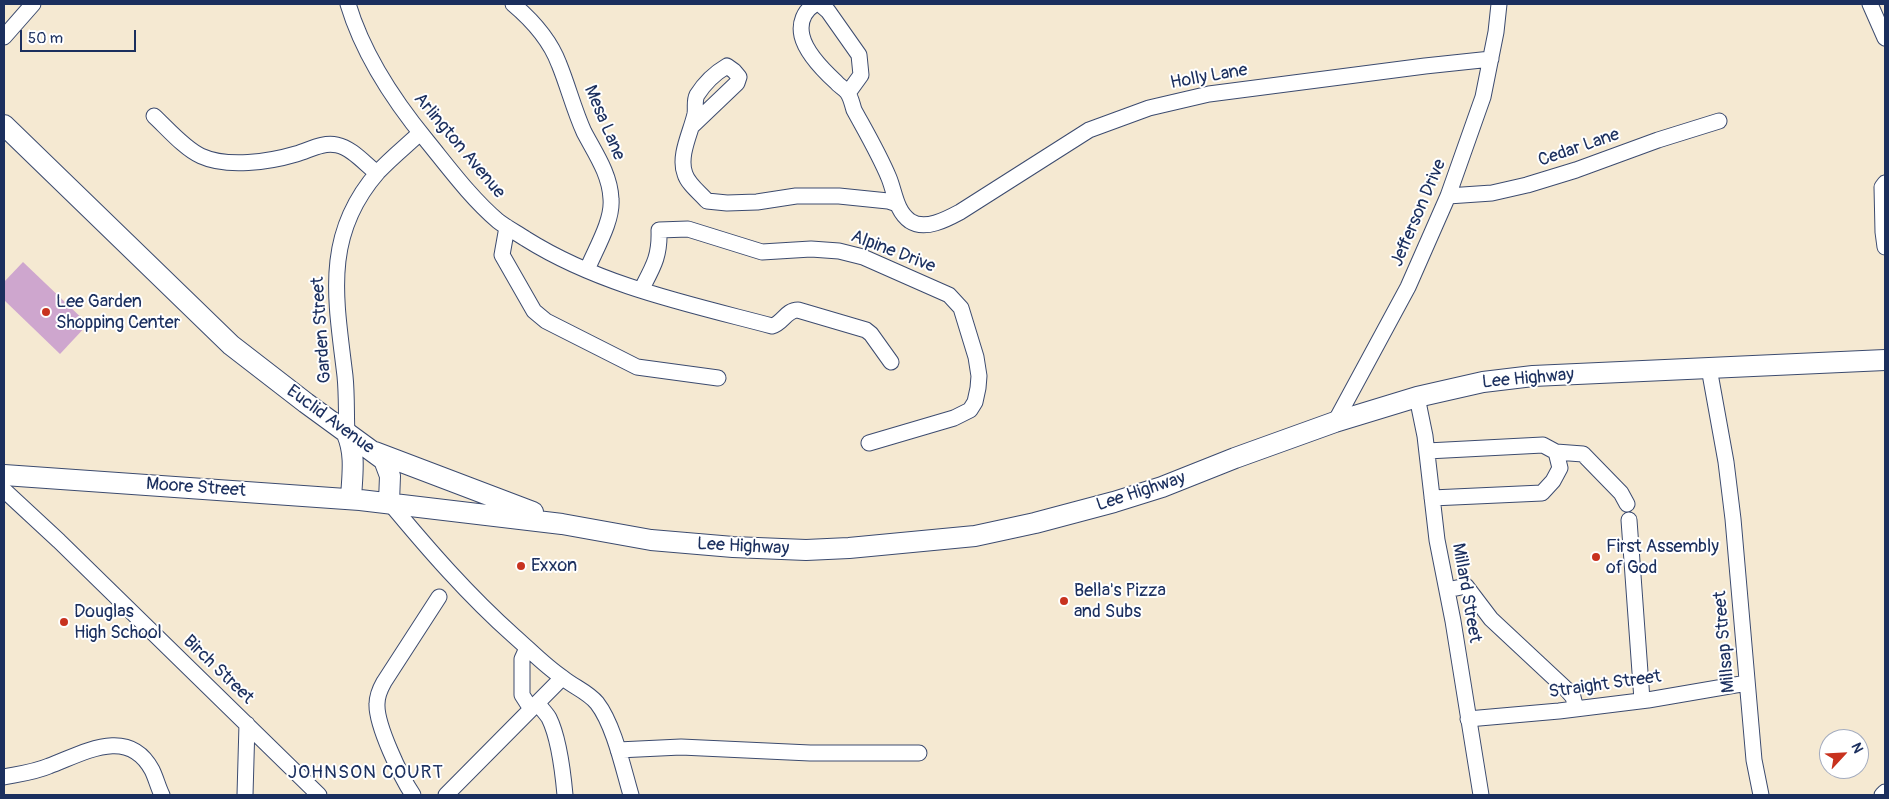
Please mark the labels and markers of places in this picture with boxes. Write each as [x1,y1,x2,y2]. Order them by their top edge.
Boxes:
place label: Lee Garden Shopping Center [56,291,180,334]
marker: Lee Garden Shopping Center [40,306,52,318]
place label: First Assembly of God [1606,536,1719,578]
marker: First Assembly of God [1590,551,1602,563]
place label: Exxon [531,555,577,577]
marker: Exxon [515,560,527,572]
place label: Bella's Pizza and Subs [1074,580,1166,622]
marker: Bella's Pizza and Subs [1058,595,1070,607]
place label: Douglas High School [74,601,162,644]
marker: Douglas High School [58,616,70,628]

